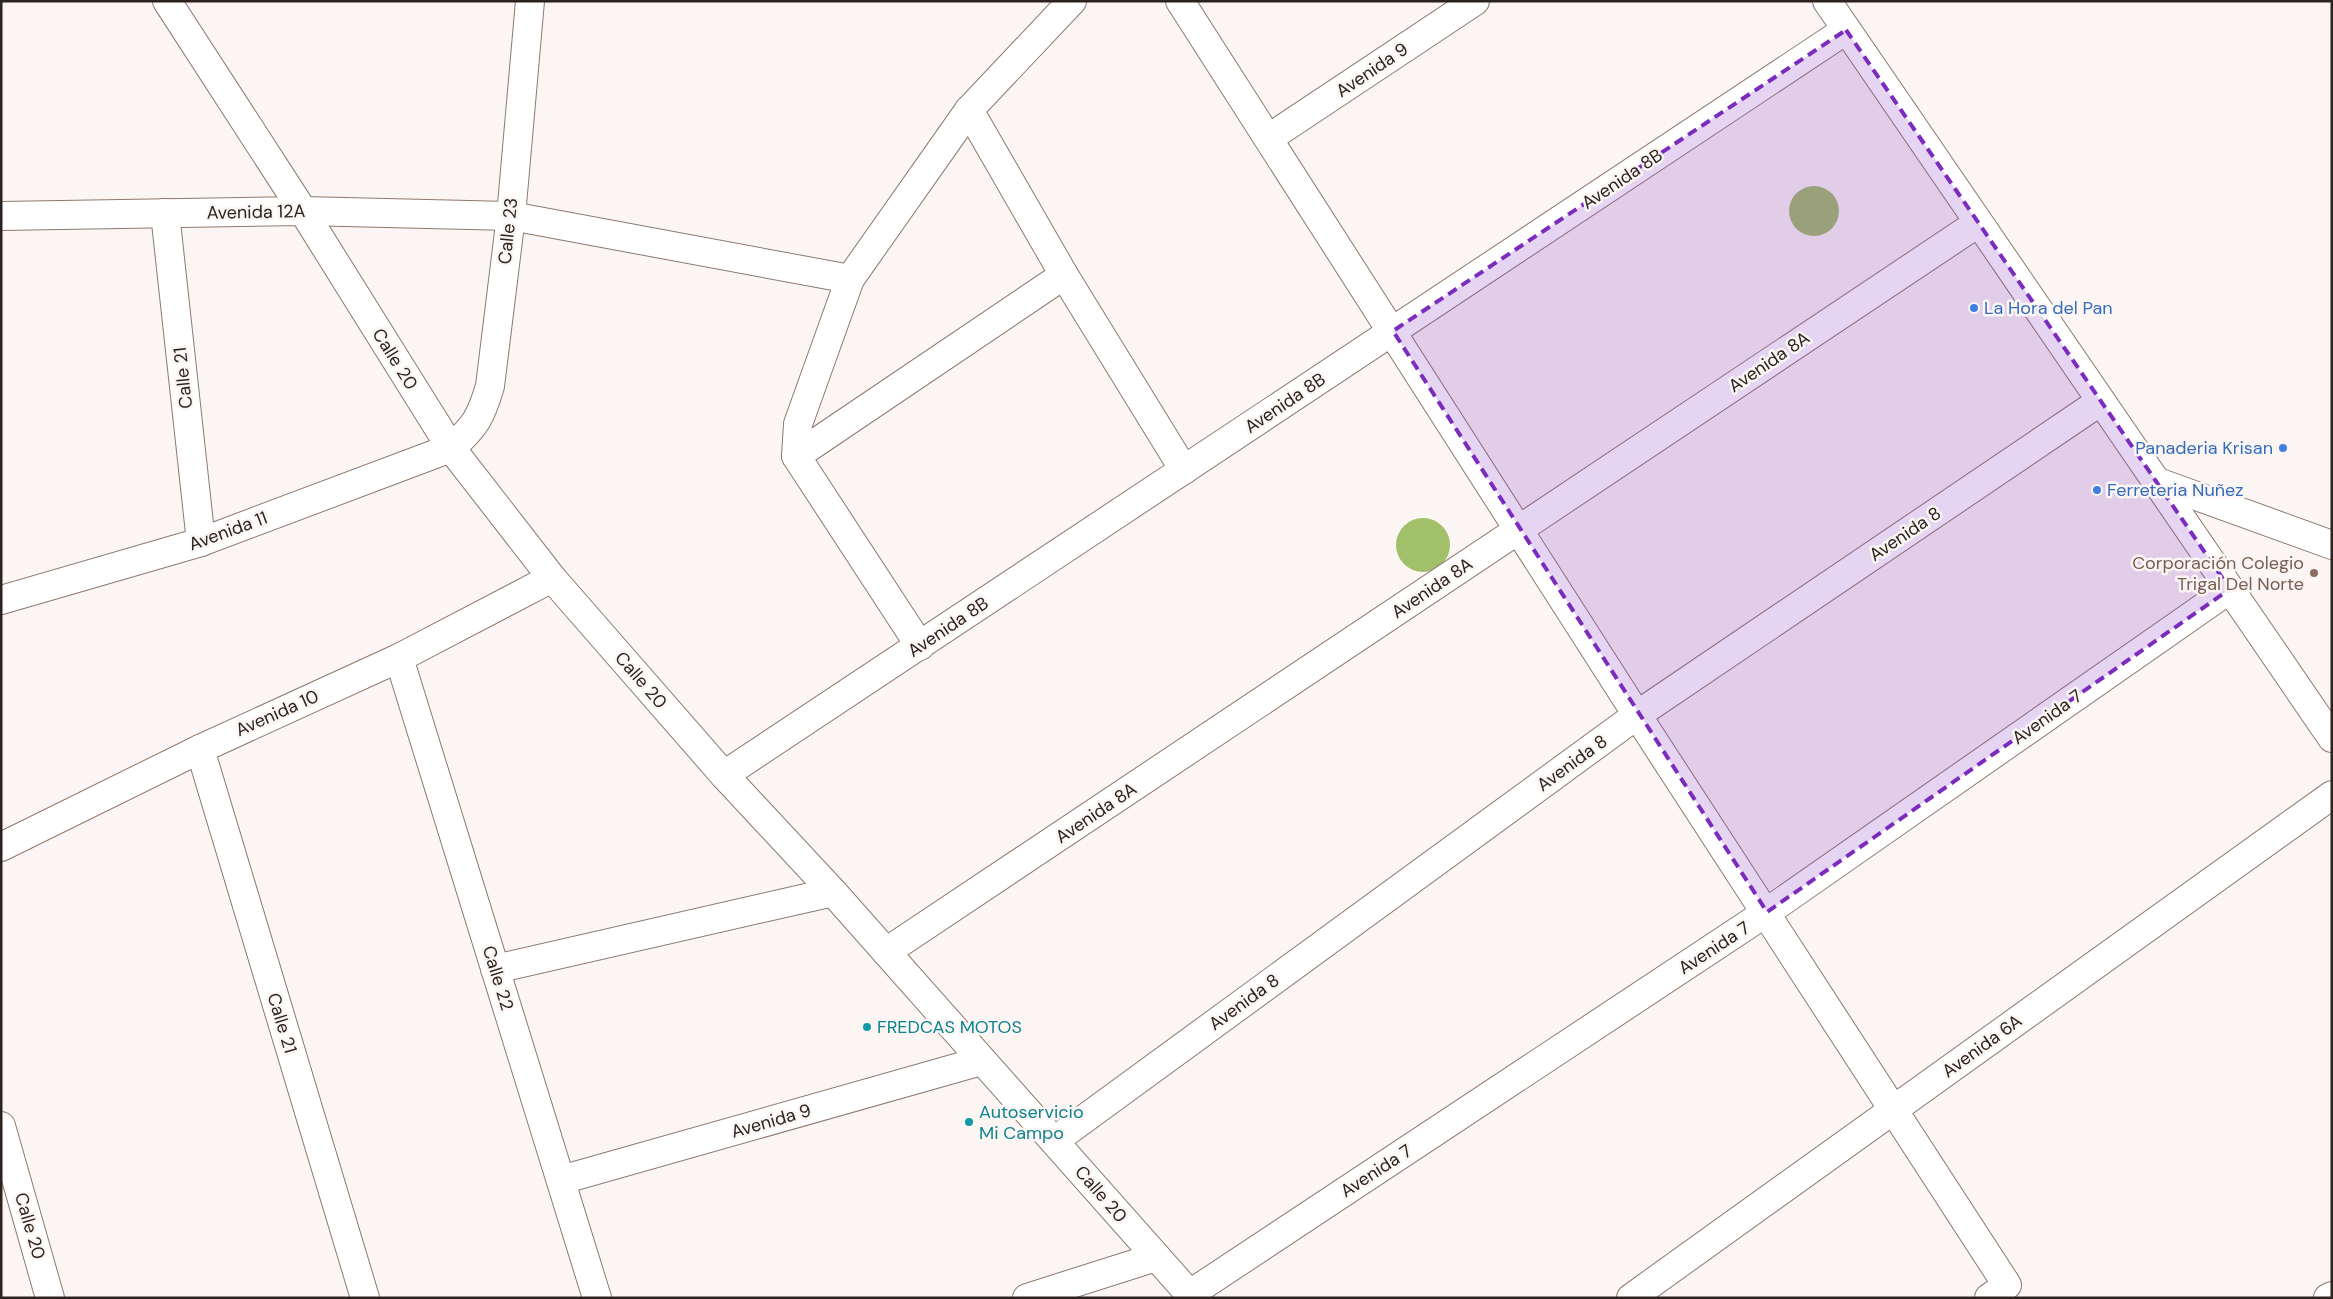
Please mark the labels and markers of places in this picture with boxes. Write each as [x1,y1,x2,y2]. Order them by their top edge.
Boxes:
place label: La Hora del Pan [1984,296,2113,320]
marker: La Hora del Pan [1968,302,1980,314]
place label: Panaderia Krisan [2135,436,2273,460]
marker: Panaderia Krisan [2277,442,2289,454]
place label: Ferreteria Nuñez [2107,478,2244,502]
marker: Ferreteria Nuñez [2091,484,2103,496]
place label: Corporación Colegio Trigal Del Norte [2132,551,2304,596]
marker: Corporación Colegio Trigal Del Norte [2308,567,2320,579]
place label: FREDCAS MOTOS [877,1015,1022,1039]
marker: FREDCAS MOTOS [861,1021,873,1033]
place label: Autoservicio Mi Campo [979,1100,1084,1145]
marker: Autoservicio Mi Campo [963,1116,975,1128]

